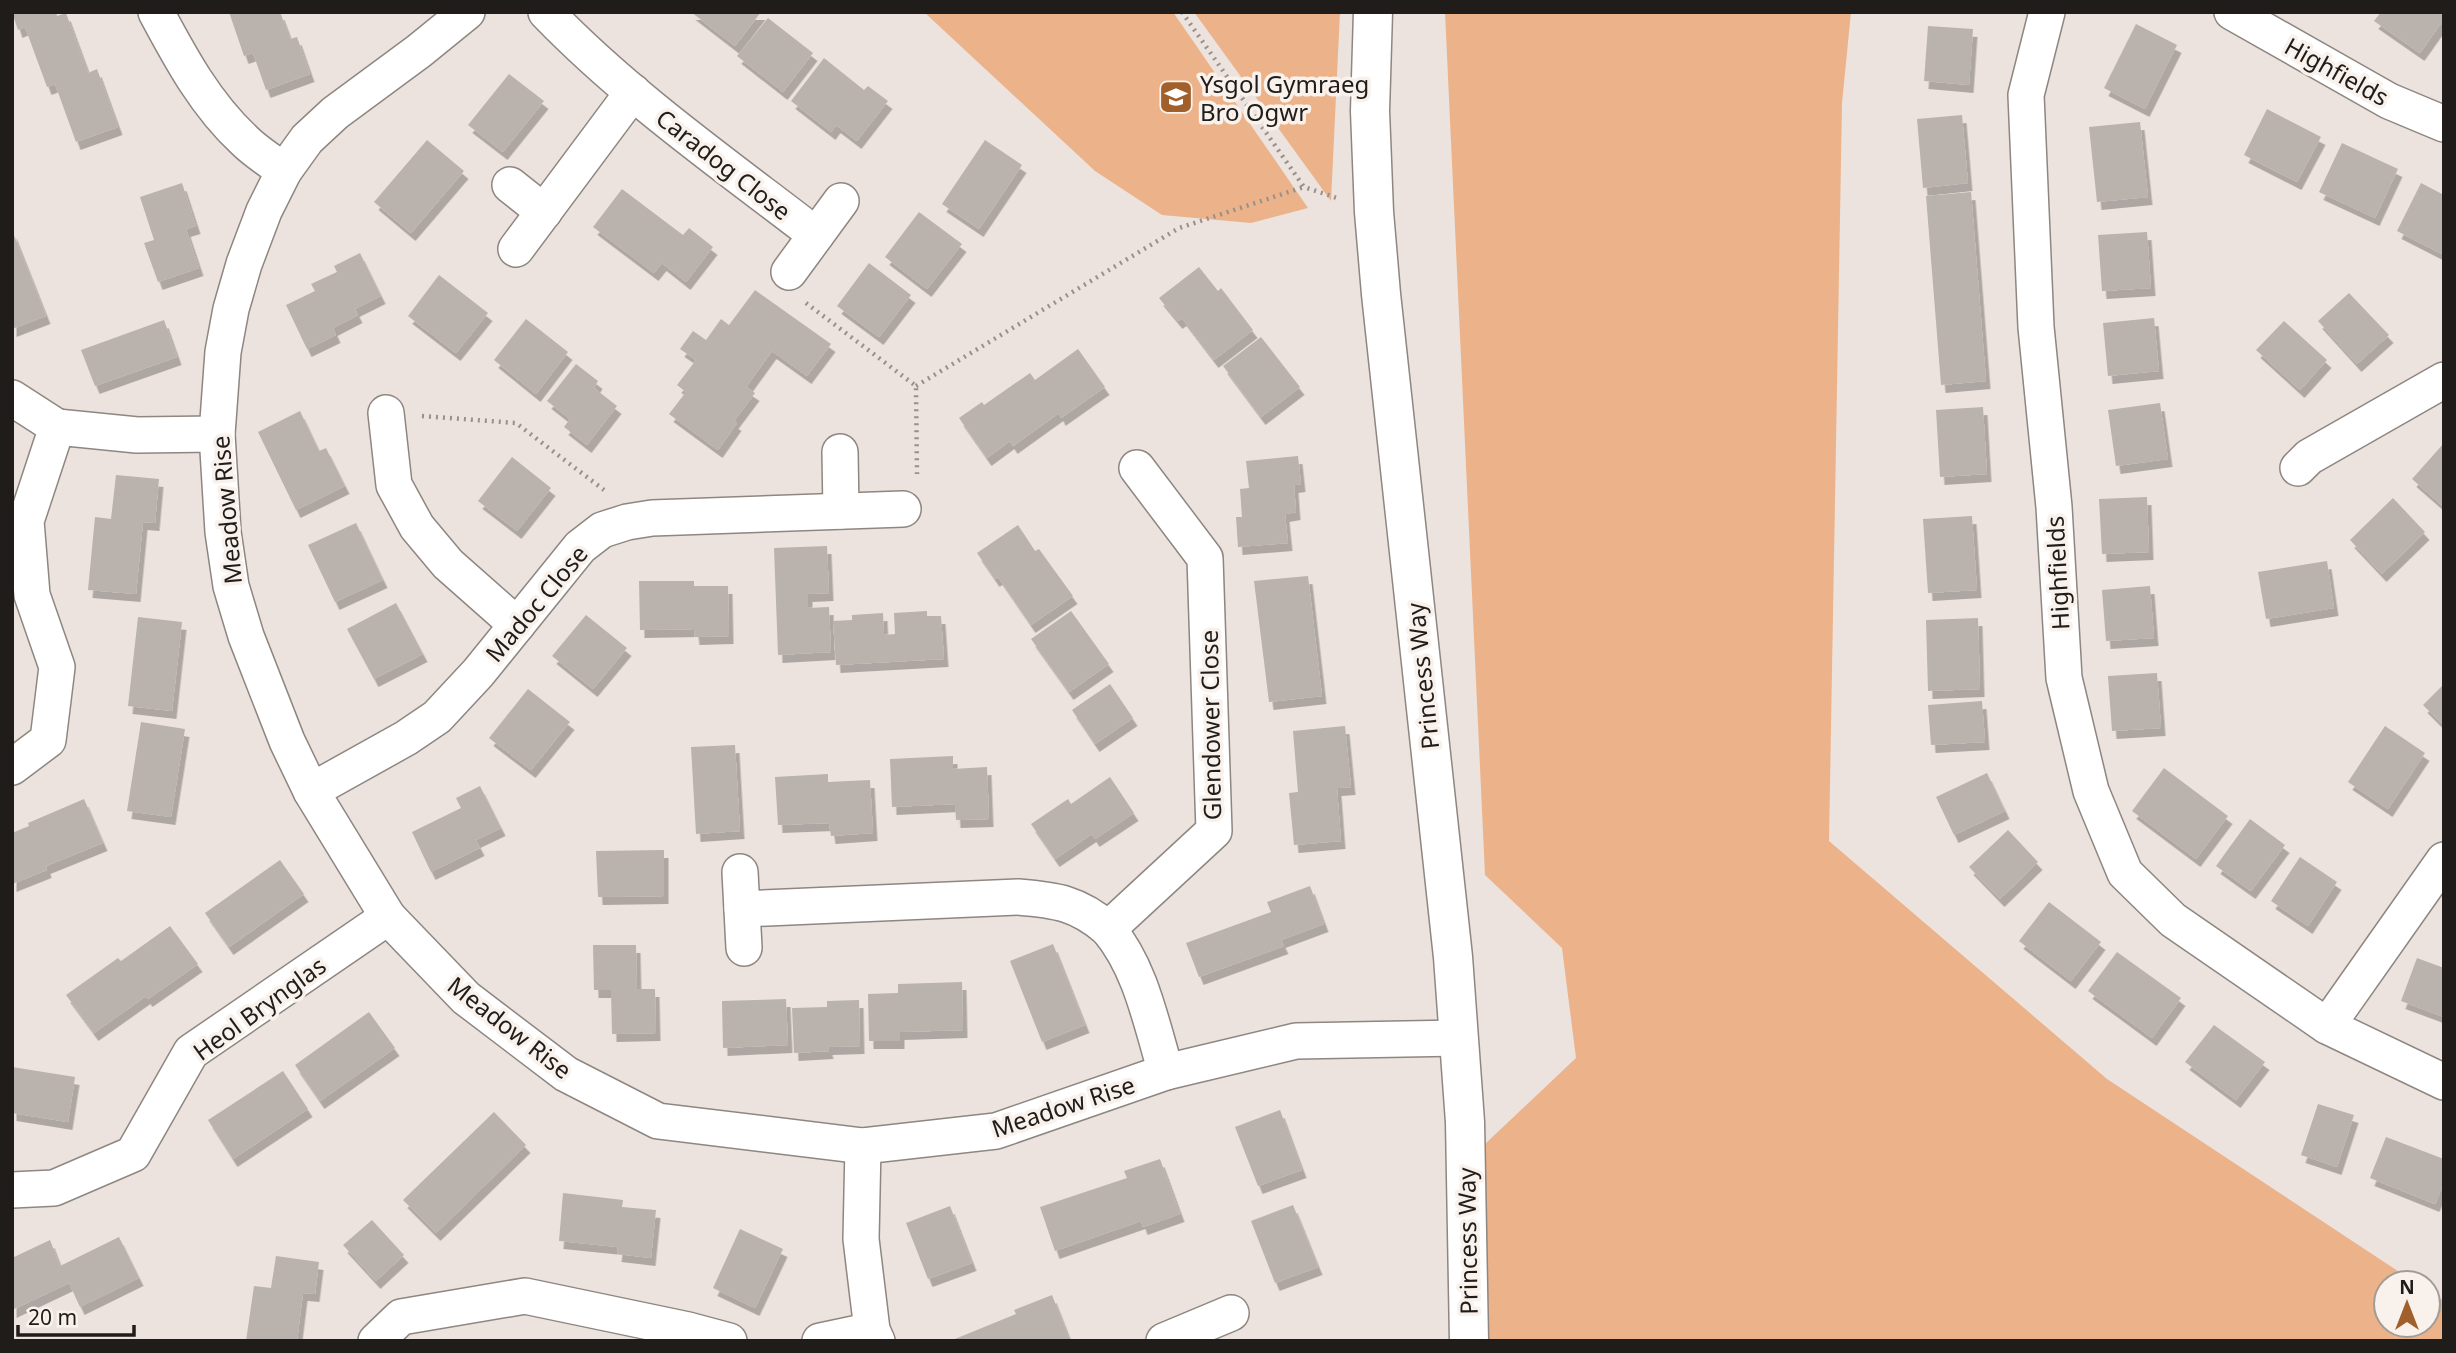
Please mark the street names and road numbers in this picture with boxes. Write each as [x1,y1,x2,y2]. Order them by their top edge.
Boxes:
street label: Highfields [2279,29,2395,113]
street label: Caradog Close [650,101,798,227]
street label: Meadow Rise [203,434,249,586]
street label: Highfields [2038,515,2076,631]
street label: Madoc Close [477,538,595,668]
street label: Princess Way [1398,600,1446,751]
street label: Glendower Close [1192,630,1228,820]
street label: Heol Brynglas [186,949,332,1067]
street label: Meadow Rise [441,968,579,1086]
street label: Meadow Rise [987,1067,1139,1145]
street label: Princess Way [1449,1166,1485,1315]

